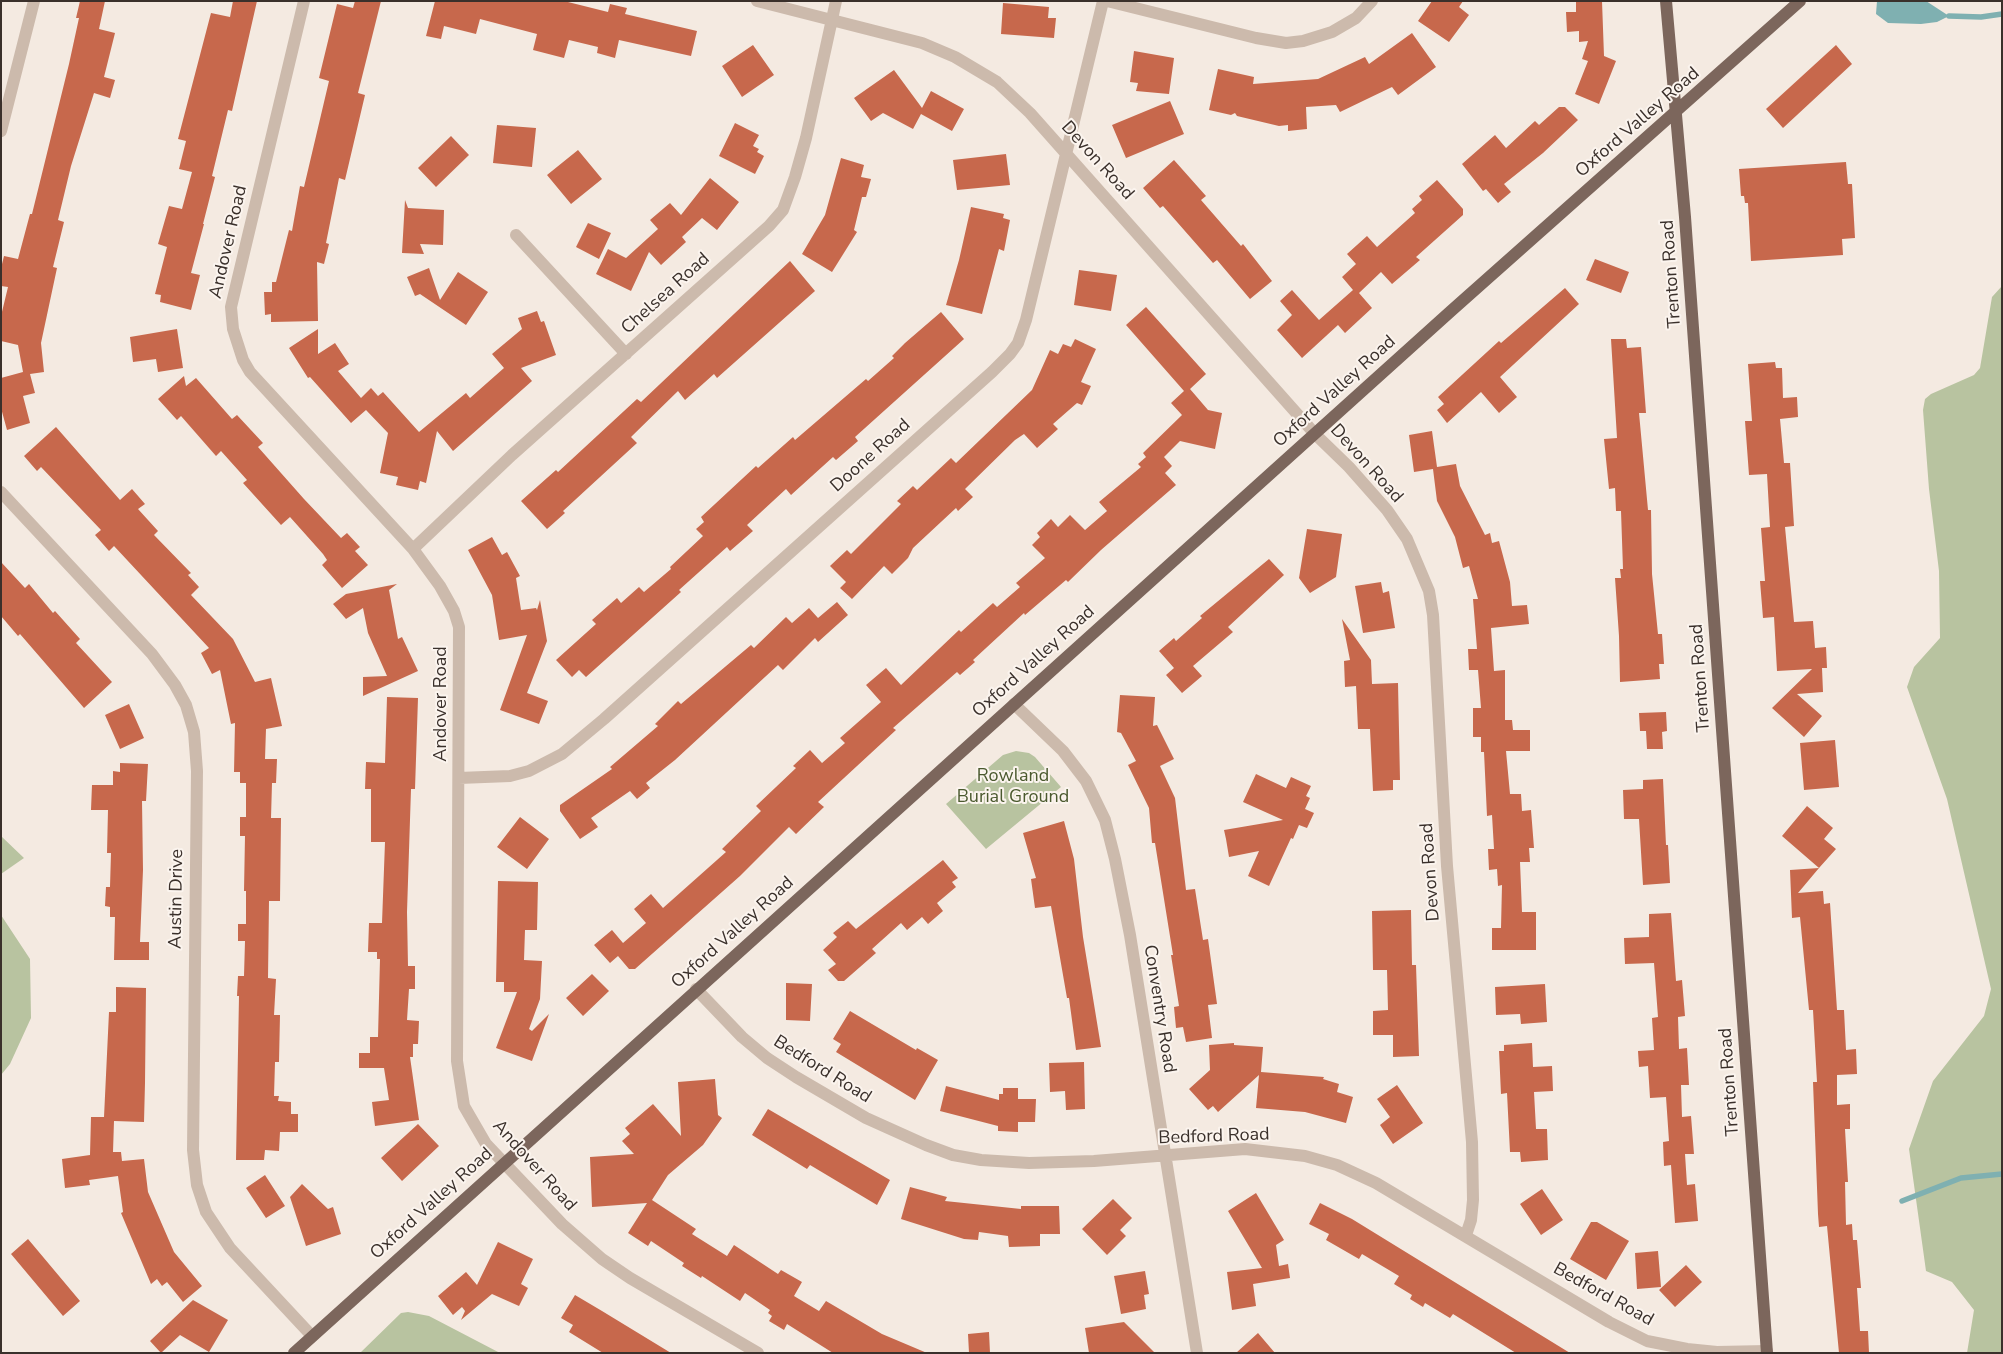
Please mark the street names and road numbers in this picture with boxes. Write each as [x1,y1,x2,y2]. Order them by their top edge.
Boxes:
street label: Oxford Valley Road [1572,63,1704,183]
street label: Devon Road [1056,117,1138,205]
street label: Andover Road [205,183,253,301]
street label: Trenton Road [1657,219,1687,329]
street label: Chelsea Road [617,249,715,339]
street label: Oxford Valley Road [1269,331,1401,453]
street label: Doone Road [827,415,915,497]
street label: Devon Road [1325,420,1407,508]
street label: Oxford Valley Road [968,601,1100,723]
street label: Trenton Road [1686,623,1716,733]
street label: Andover Road [431,646,453,762]
street label: Devon Road [1417,822,1445,922]
street label: Austin Drive [165,849,189,949]
street label: Oxford Valley Road [667,872,799,994]
street label: Conventry Road [1138,943,1180,1075]
street label: Trenton Road [1715,1027,1745,1137]
street label: Bedford Road [769,1031,875,1109]
street label: Andover Road [487,1116,581,1216]
street label: Bedford Road [1158,1124,1270,1150]
street label: Oxford Valley Road [366,1143,498,1265]
street label: Bedford Road [1549,1259,1657,1331]

